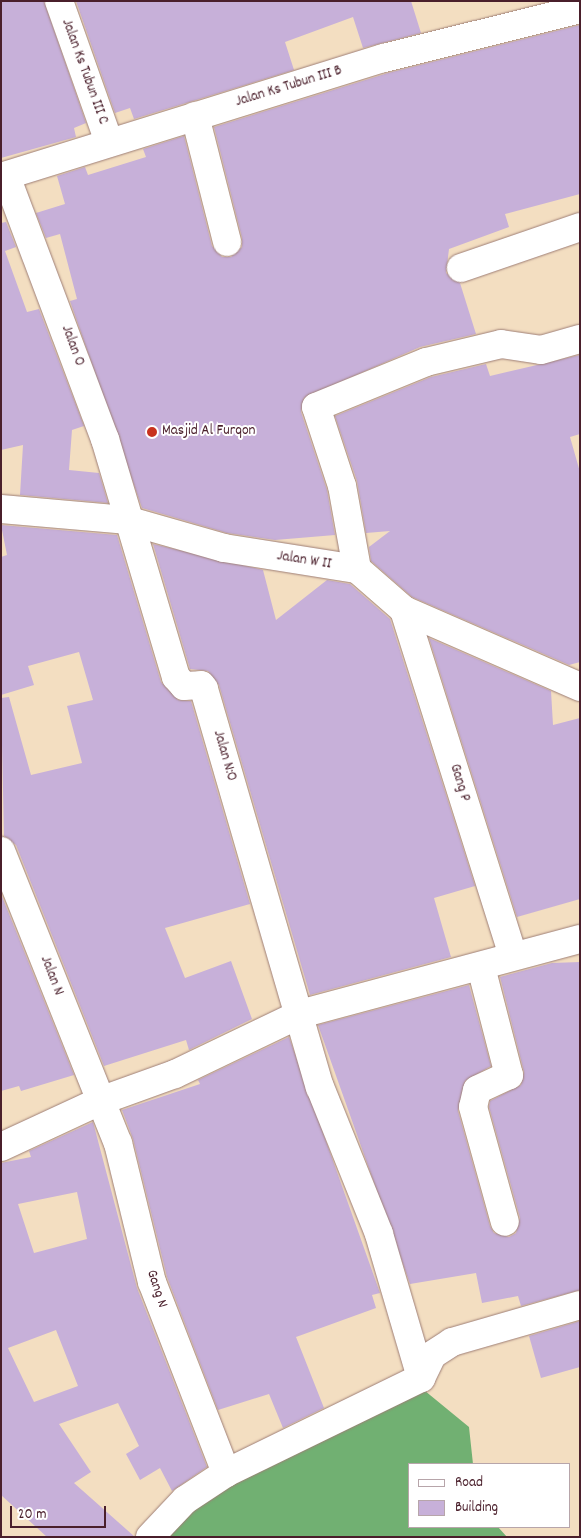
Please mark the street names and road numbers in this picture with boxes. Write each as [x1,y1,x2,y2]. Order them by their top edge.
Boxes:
street label: Jalan Ks Tubun III C [57,17,111,127]
street label: Jalan Ks Tubun III B [234,62,344,112]
street label: Jalan O [56,323,88,369]
street label: Jalan W II [276,548,332,574]
street label: Jalan N:O [208,729,240,783]
street label: Gang P [445,762,473,804]
street label: Jalan N [35,954,67,998]
street label: Gang N [141,1268,171,1310]

